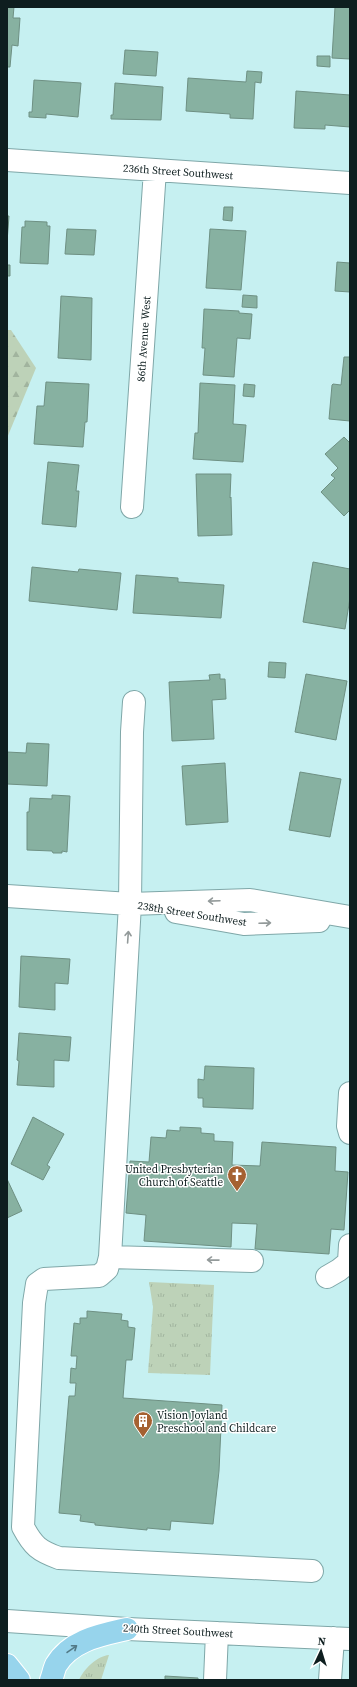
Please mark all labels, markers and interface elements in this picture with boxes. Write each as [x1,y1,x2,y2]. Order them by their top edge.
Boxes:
street label: 236th Street Southwest [122,161,234,183]
street label: 86th Avenue West [134,295,155,382]
one-way arrow [208,897,221,905]
street label: 238th Street Southwest [136,898,248,930]
one-way arrow [258,919,271,927]
one-way arrow [125,931,132,944]
place label: United Presbyterian Church of Seattle [125,1162,223,1190]
church icon: United Presbyterian Church of Seattle [226,1164,248,1192]
one-way arrow [207,1256,220,1264]
place label: Vision Joyland Preschool and Childcare [157,1408,277,1436]
building icon: Vision Joyland Preschool and Childcare [132,1410,154,1438]
street label: 240th Street Southwest [123,1621,234,1641]
north arrow [301,1631,341,1671]
text: N [317,1634,326,1649]
one-way arrow [67,1645,78,1653]

